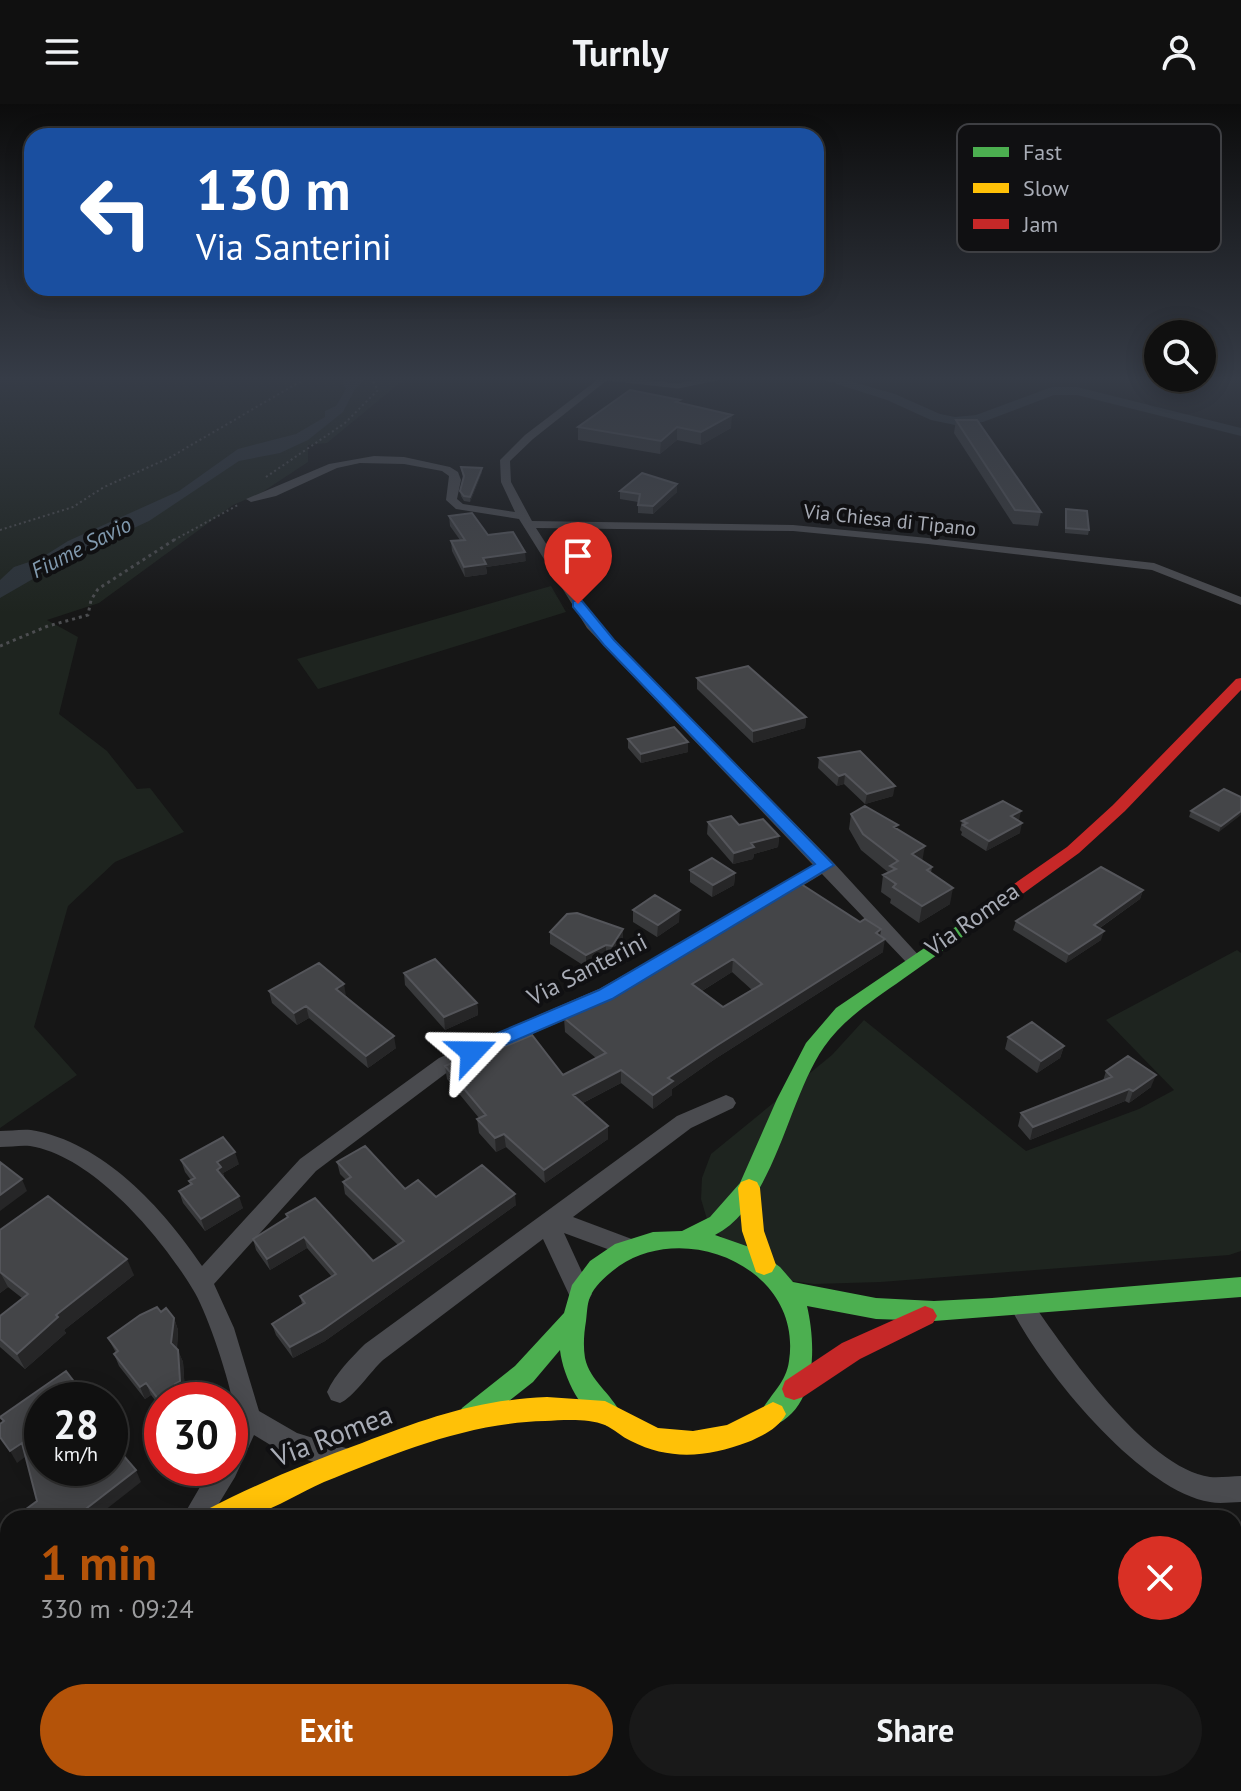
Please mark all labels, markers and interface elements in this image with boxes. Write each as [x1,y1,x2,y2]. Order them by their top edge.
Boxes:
text: Turnly [572,29,669,76]
icon: menu [40,30,84,74]
icon: person [1157,30,1201,74]
legend [957,124,1221,252]
text: Fast [1023,138,1063,166]
text: 130 m [196,153,351,225]
icon: left [64,160,168,264]
text: Slow [1023,174,1069,202]
text: Jam [1022,210,1058,238]
text: Via Santerini [196,223,392,270]
map controls [1144,320,1216,392]
button: search [1144,320,1216,392]
street label: Via Chiesa di Tipano [801,498,978,542]
water label: Fiume Savio [26,510,136,584]
pin [544,522,612,604]
icon: arrive [556,534,600,578]
street label: Via Romea [918,875,1025,963]
street label: Via Santerini [521,926,652,1013]
position arrow [430,1010,514,1094]
speed limit sign: 30 [144,1382,248,1486]
street label: Via Romea [266,1395,397,1475]
text: 28 [53,1398,99,1450]
text: km/h [54,1441,98,1467]
text: 1 min [40,1531,157,1593]
button: close [1118,1536,1202,1620]
text: 330 m · 09:24 [40,1592,194,1625]
button: Exit [40,1684,613,1776]
button: Share [629,1684,1202,1776]

